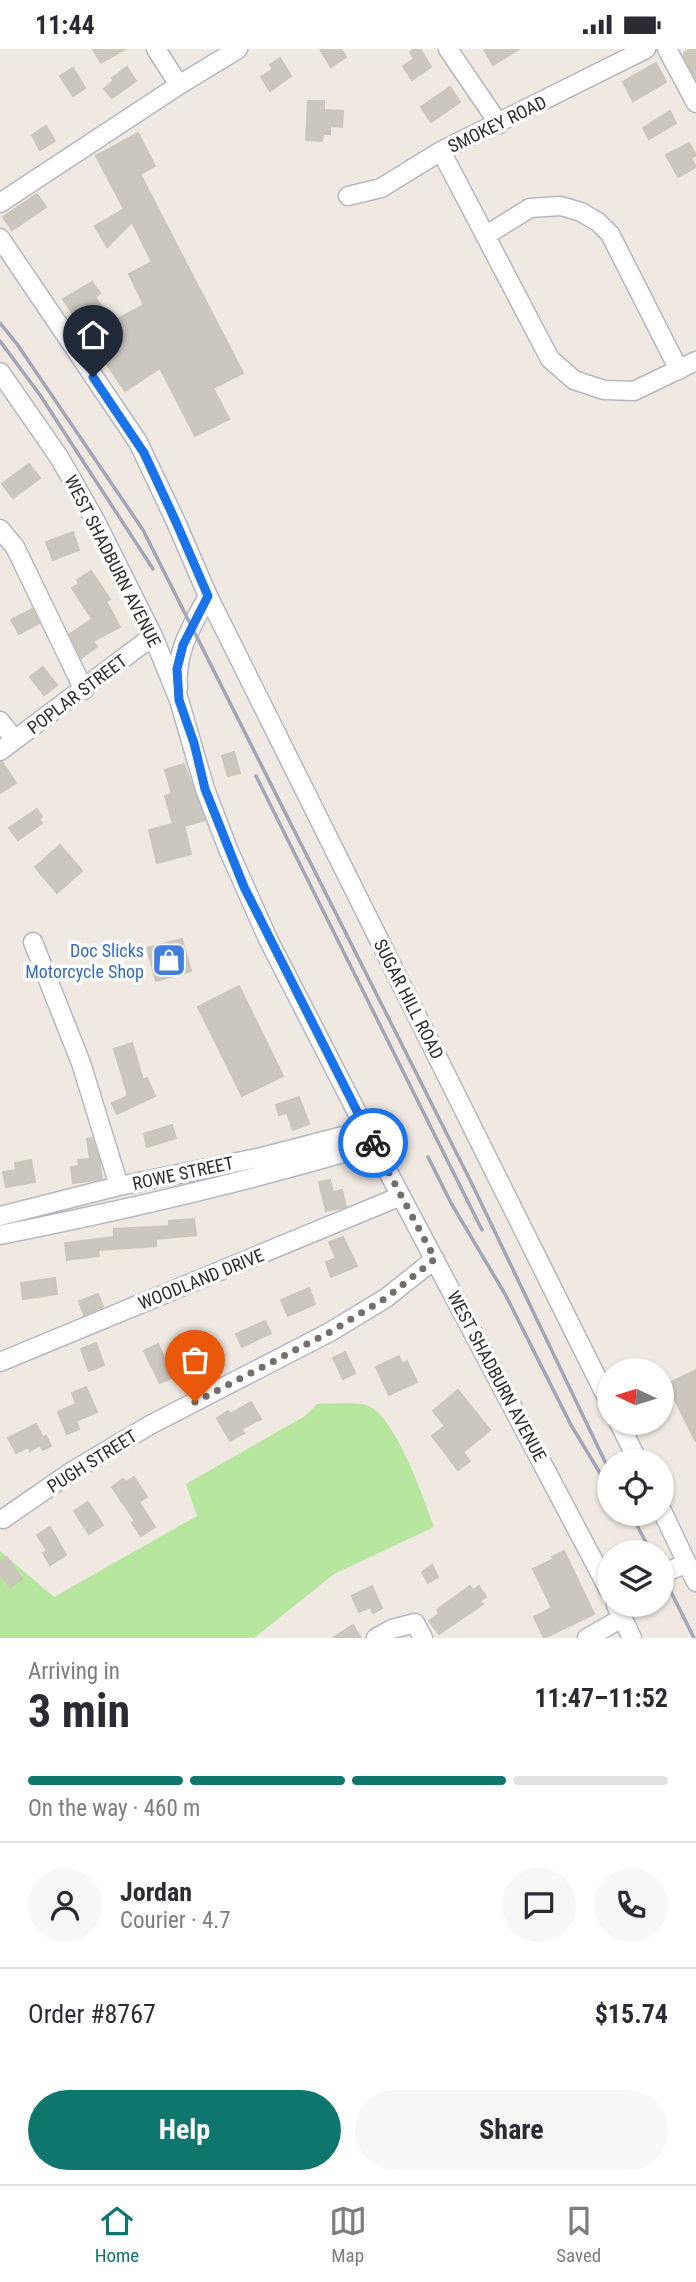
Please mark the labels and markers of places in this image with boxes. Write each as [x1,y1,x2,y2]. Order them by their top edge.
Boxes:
pin [63,305,123,377]
place label: Doc Slicks Motorcycle Shop [25,940,144,982]
shop icon: Doc Slicks Motorcycle Shop [150,941,188,979]
pin [165,1330,225,1402]

